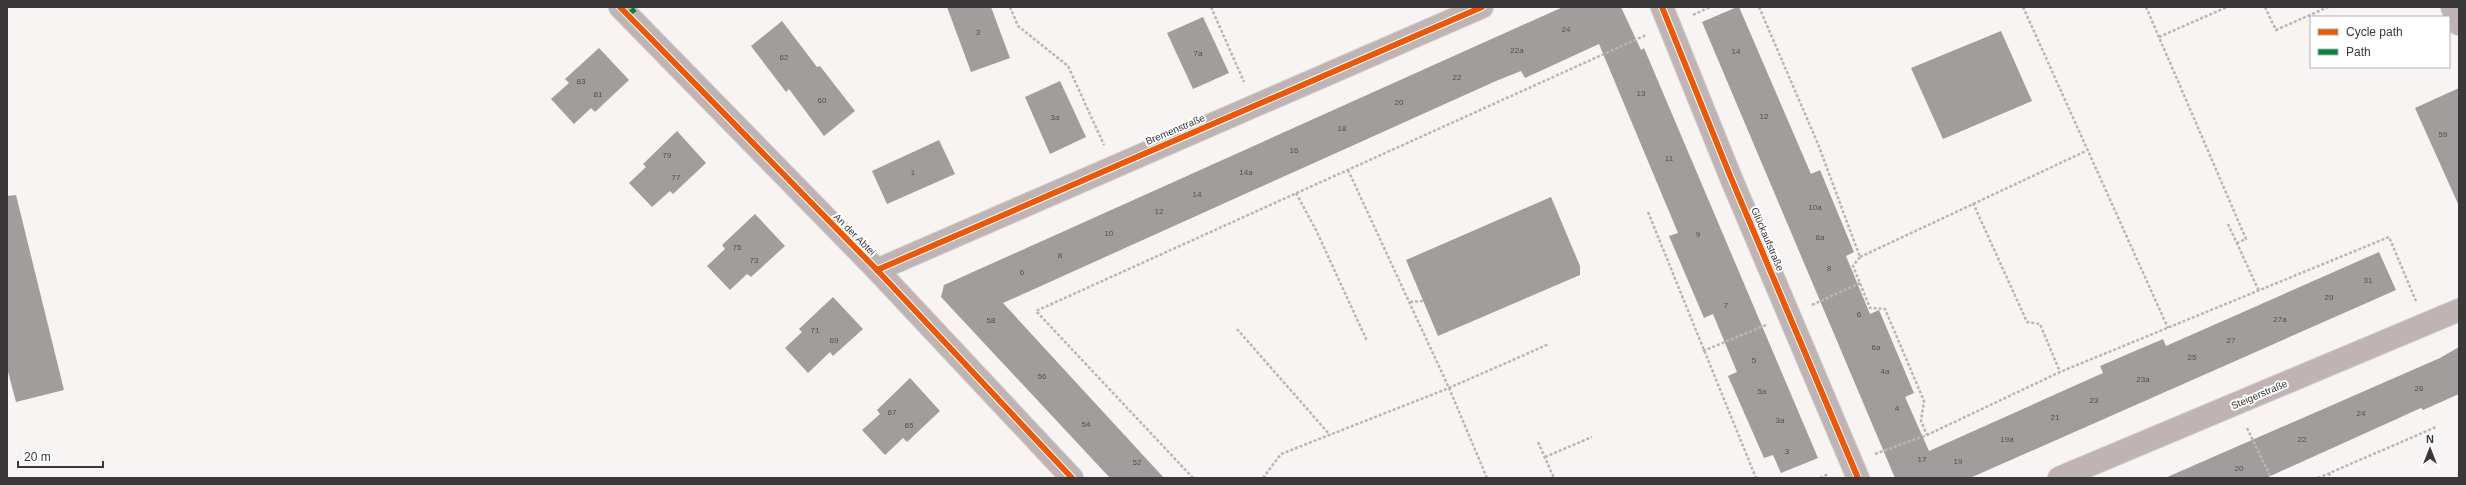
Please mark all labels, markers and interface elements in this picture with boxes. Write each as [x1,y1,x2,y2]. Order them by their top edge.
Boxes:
legend [2310,16,2450,68]
house number: 24 [1562,25,1571,34]
text: Cycle path [2346,25,2403,39]
house number: 3 [976,28,981,37]
text: Path [2346,45,2371,59]
house number: 22a [1510,46,1524,55]
house number: 14 [1732,47,1741,56]
house number: 7a [1194,49,1203,58]
house number: 62 [780,53,789,62]
house number: 22 [1453,73,1462,82]
house number: 83 [577,77,586,86]
house number: 13 [1637,89,1646,98]
house number: 81 [594,90,603,99]
house number: 60 [818,96,827,105]
house number: 20 [1395,98,1404,107]
street label: Bremenstraße [1144,112,1207,147]
house number: 12 [1760,112,1769,121]
house number: 3a [1051,113,1060,122]
house number: 18 [1338,124,1347,133]
house number: 59 [2439,130,2448,139]
house number: 16 [1290,146,1299,155]
house number: 79 [663,151,672,160]
house number: 11 [1665,154,1674,163]
house number: 1 [911,168,916,177]
house number: 14a [1239,168,1253,177]
house number: 77 [672,173,681,182]
house number: 14 [1193,190,1202,199]
house number: 10a [1808,203,1822,212]
street label: Glückaufstraße [1749,206,1786,273]
house number: 12 [1155,207,1164,216]
street label: An der Abtei [831,211,878,258]
house number: 10 [1105,229,1114,238]
house number: 9 [1696,230,1701,239]
house number: 8a [1816,233,1825,242]
house number: 75 [733,243,742,252]
house number: 8 [1058,251,1063,260]
house number: 73 [750,256,759,265]
house number: 8 [1827,264,1832,273]
house number: 6 [1020,268,1025,277]
house number: 31 [2364,276,2373,285]
house number: 29 [2325,293,2334,302]
house number: 7 [1724,301,1729,310]
house number: 6 [1857,310,1862,319]
house number: 27a [2273,315,2287,324]
house number: 58 [987,316,996,325]
house number: 71 [811,326,820,335]
house number: 69 [830,336,839,345]
house number: 27 [2227,336,2236,345]
house number: 6a [1872,343,1881,352]
house number: 25 [2188,353,2197,362]
house number: 5 [1752,356,1757,365]
house number: 4a [1881,367,1890,376]
house number: 56 [1038,372,1047,381]
house number: 23a [2136,375,2150,384]
street label: Steigerstraße [2229,378,2289,411]
house number: 26 [2415,384,2424,393]
house number: 5a [1758,387,1767,396]
house number: 23 [2090,396,2099,405]
house number: 4 [1895,404,1900,413]
house number: 67 [888,408,897,417]
house number: 24 [2357,409,2366,418]
house number: 21 [2051,413,2060,422]
house number: 3a [1776,416,1785,425]
house number: 54 [1082,420,1091,429]
house number: 65 [905,421,914,430]
north arrow [2410,429,2450,469]
text: N [2426,433,2434,445]
house number: 19a [2000,435,2014,444]
house number: 22 [2298,435,2307,444]
scale bar [18,443,103,469]
house number: 3 [1785,447,1790,456]
text: 20 m [24,450,51,464]
house number: 17 [1918,455,1927,464]
house number: 19 [1954,457,1963,466]
house number: 52 [1133,458,1142,467]
house number: 20 [2235,464,2244,473]

